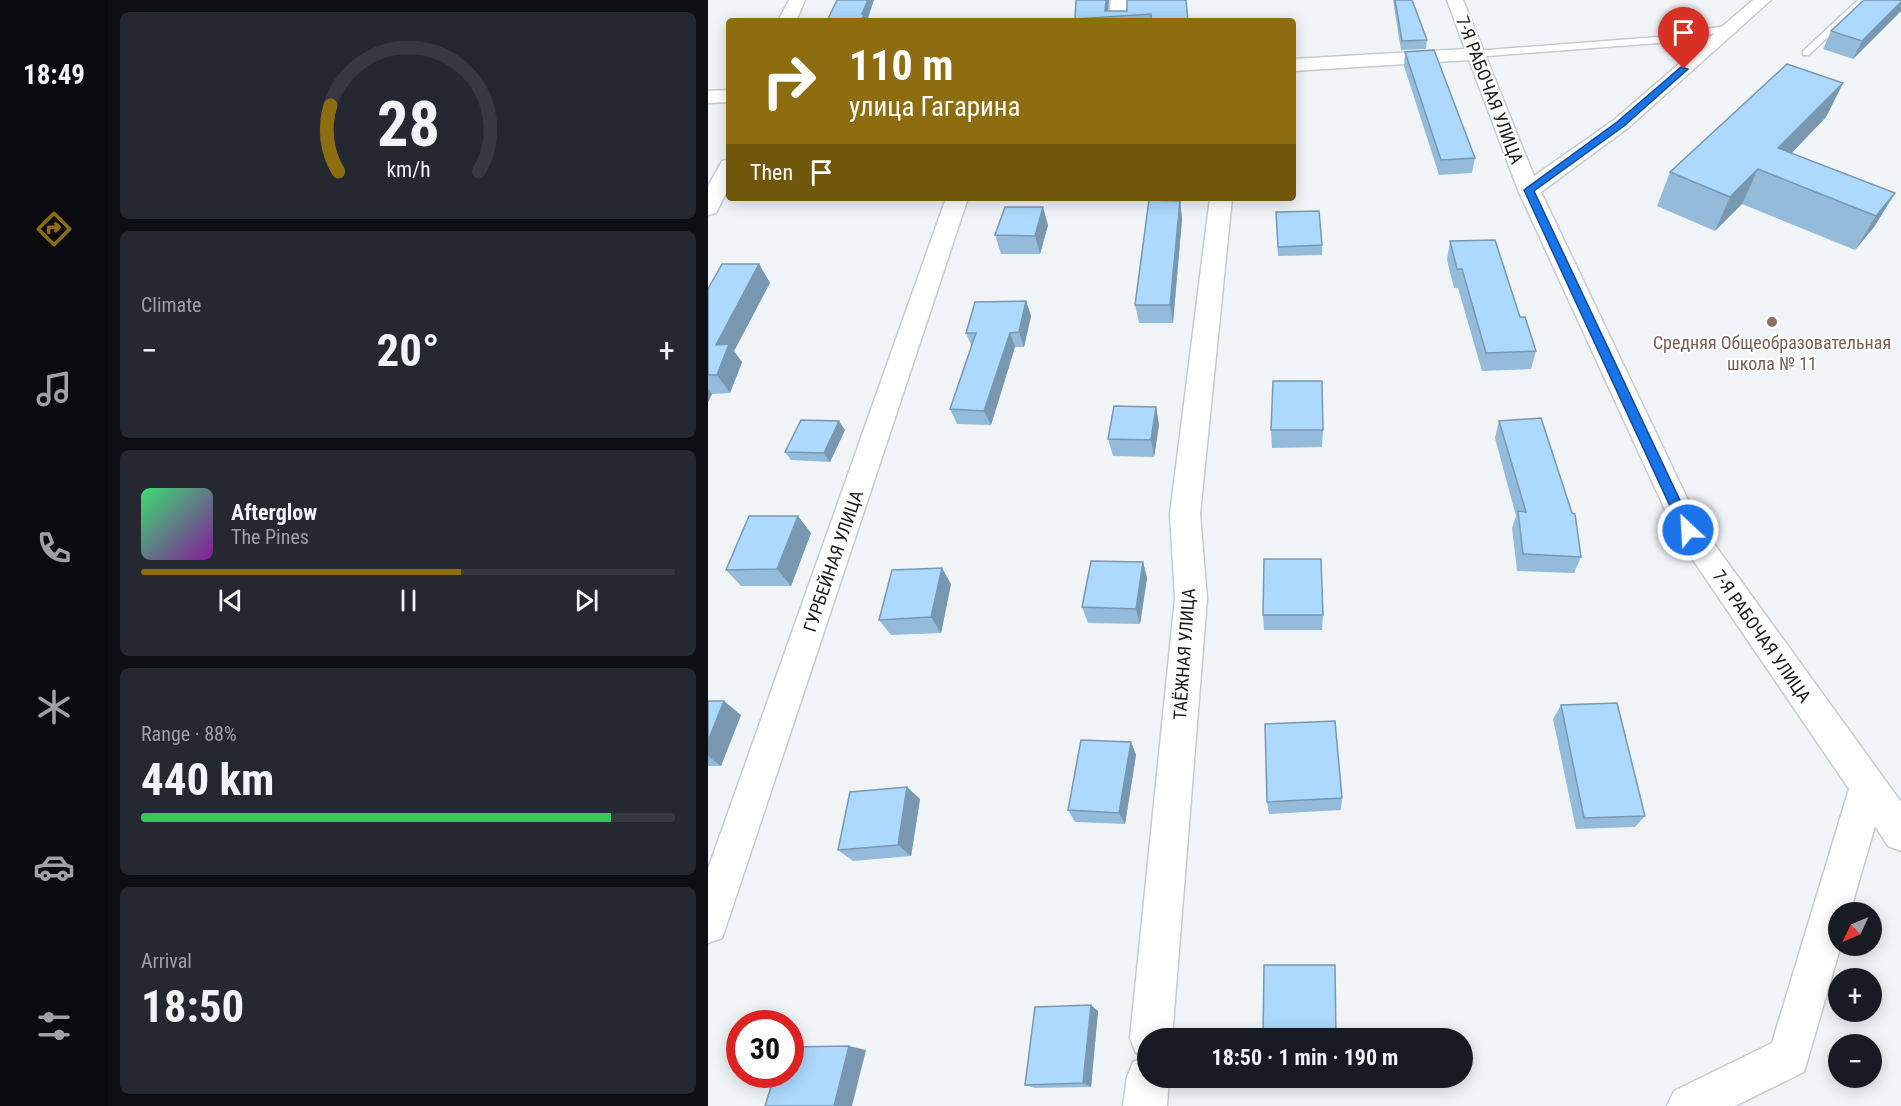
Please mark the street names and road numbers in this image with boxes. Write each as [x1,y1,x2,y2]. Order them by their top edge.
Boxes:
street label: 7-Я РАБОЧАЯ УЛИЦА [1452,13,1528,168]
street label: ГУРБЕЙНАЯ УЛИЦА [799,487,867,635]
street label: 7-Я РАБОЧАЯ УЛИЦА [1708,566,1816,707]
street label: ТАЁЖНАЯ УЛИЦА [1169,587,1199,721]

